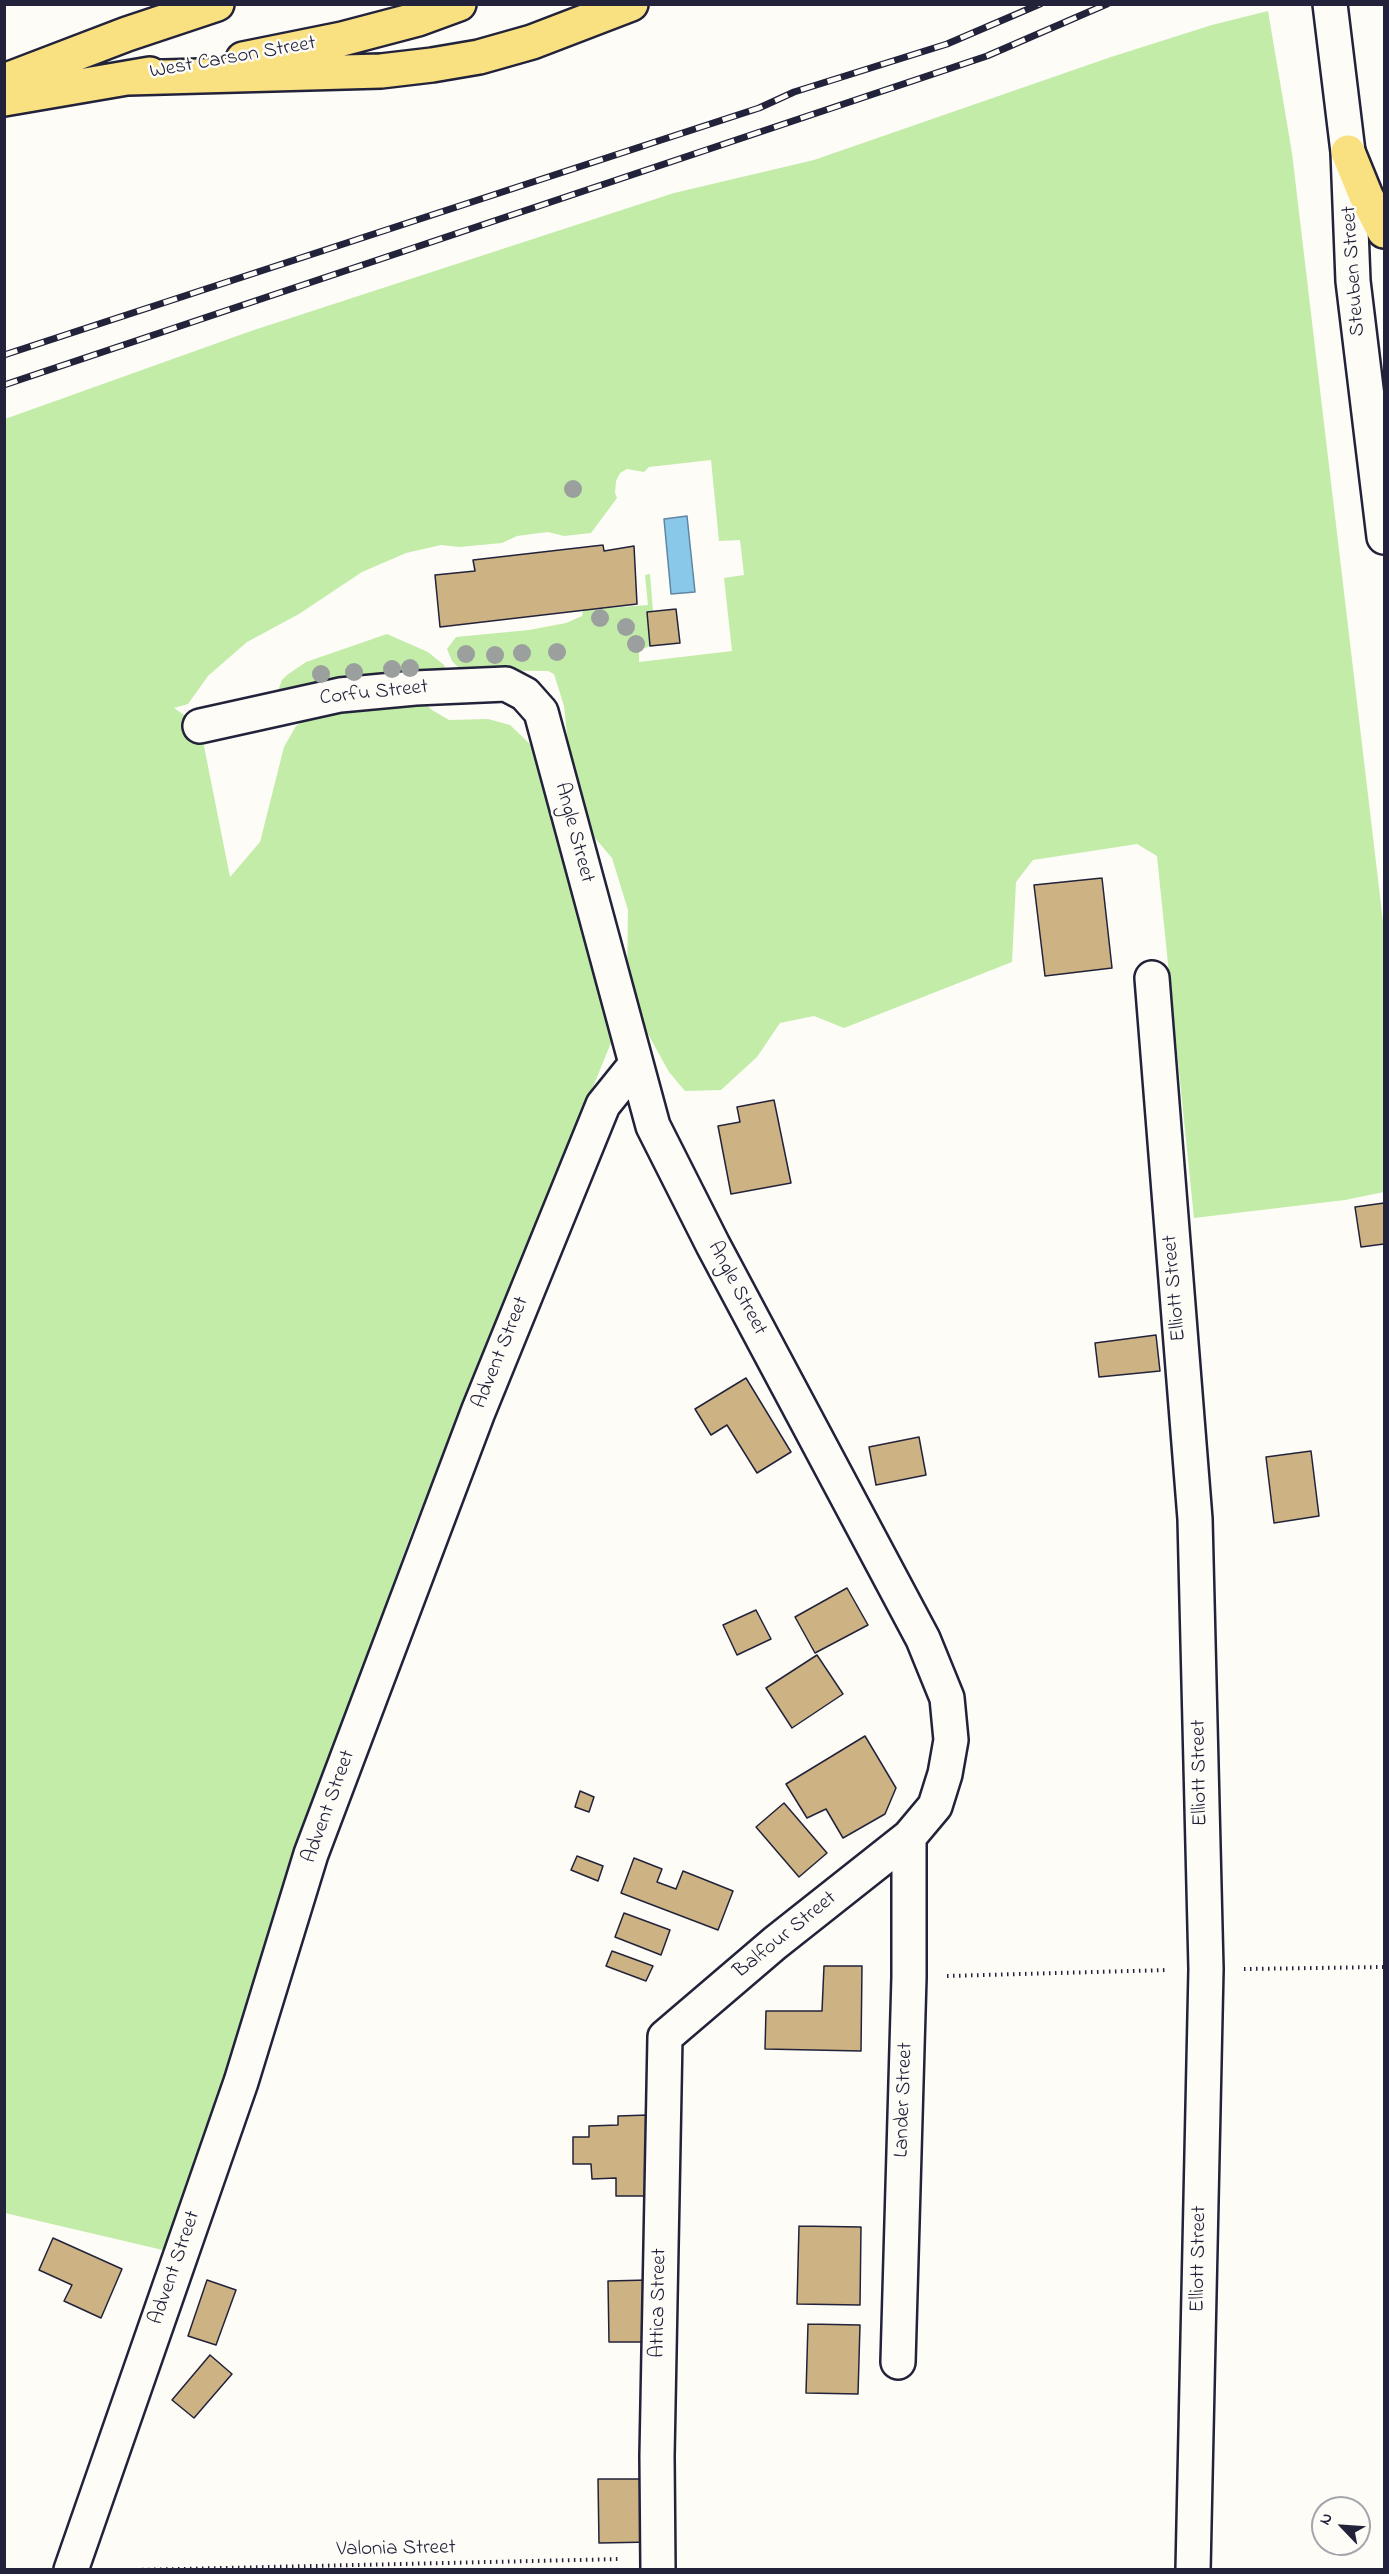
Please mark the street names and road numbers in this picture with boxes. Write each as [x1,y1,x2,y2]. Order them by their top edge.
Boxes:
street label: West Carson Street [148,32,318,86]
street label: Steuben Street [1338,205,1372,337]
street label: Corfu Street [319,676,429,712]
street label: Angle Street [547,780,599,886]
street label: Elliott Street [1159,1234,1193,1342]
street label: Angle Street [701,1238,771,1340]
street label: Advent Street [468,1293,536,1413]
street label: Elliott Street [1187,1719,1215,1827]
street label: Advent Street [298,1747,362,1867]
street label: Balfour Street [729,1887,843,1985]
street label: Lander Street [890,2042,920,2158]
street label: Elliott Street [1186,2205,1214,2313]
street label: Advent Street [145,2208,207,2328]
street label: Attica Street [646,2248,674,2358]
street label: Valonia Street [336,2536,456,2564]

